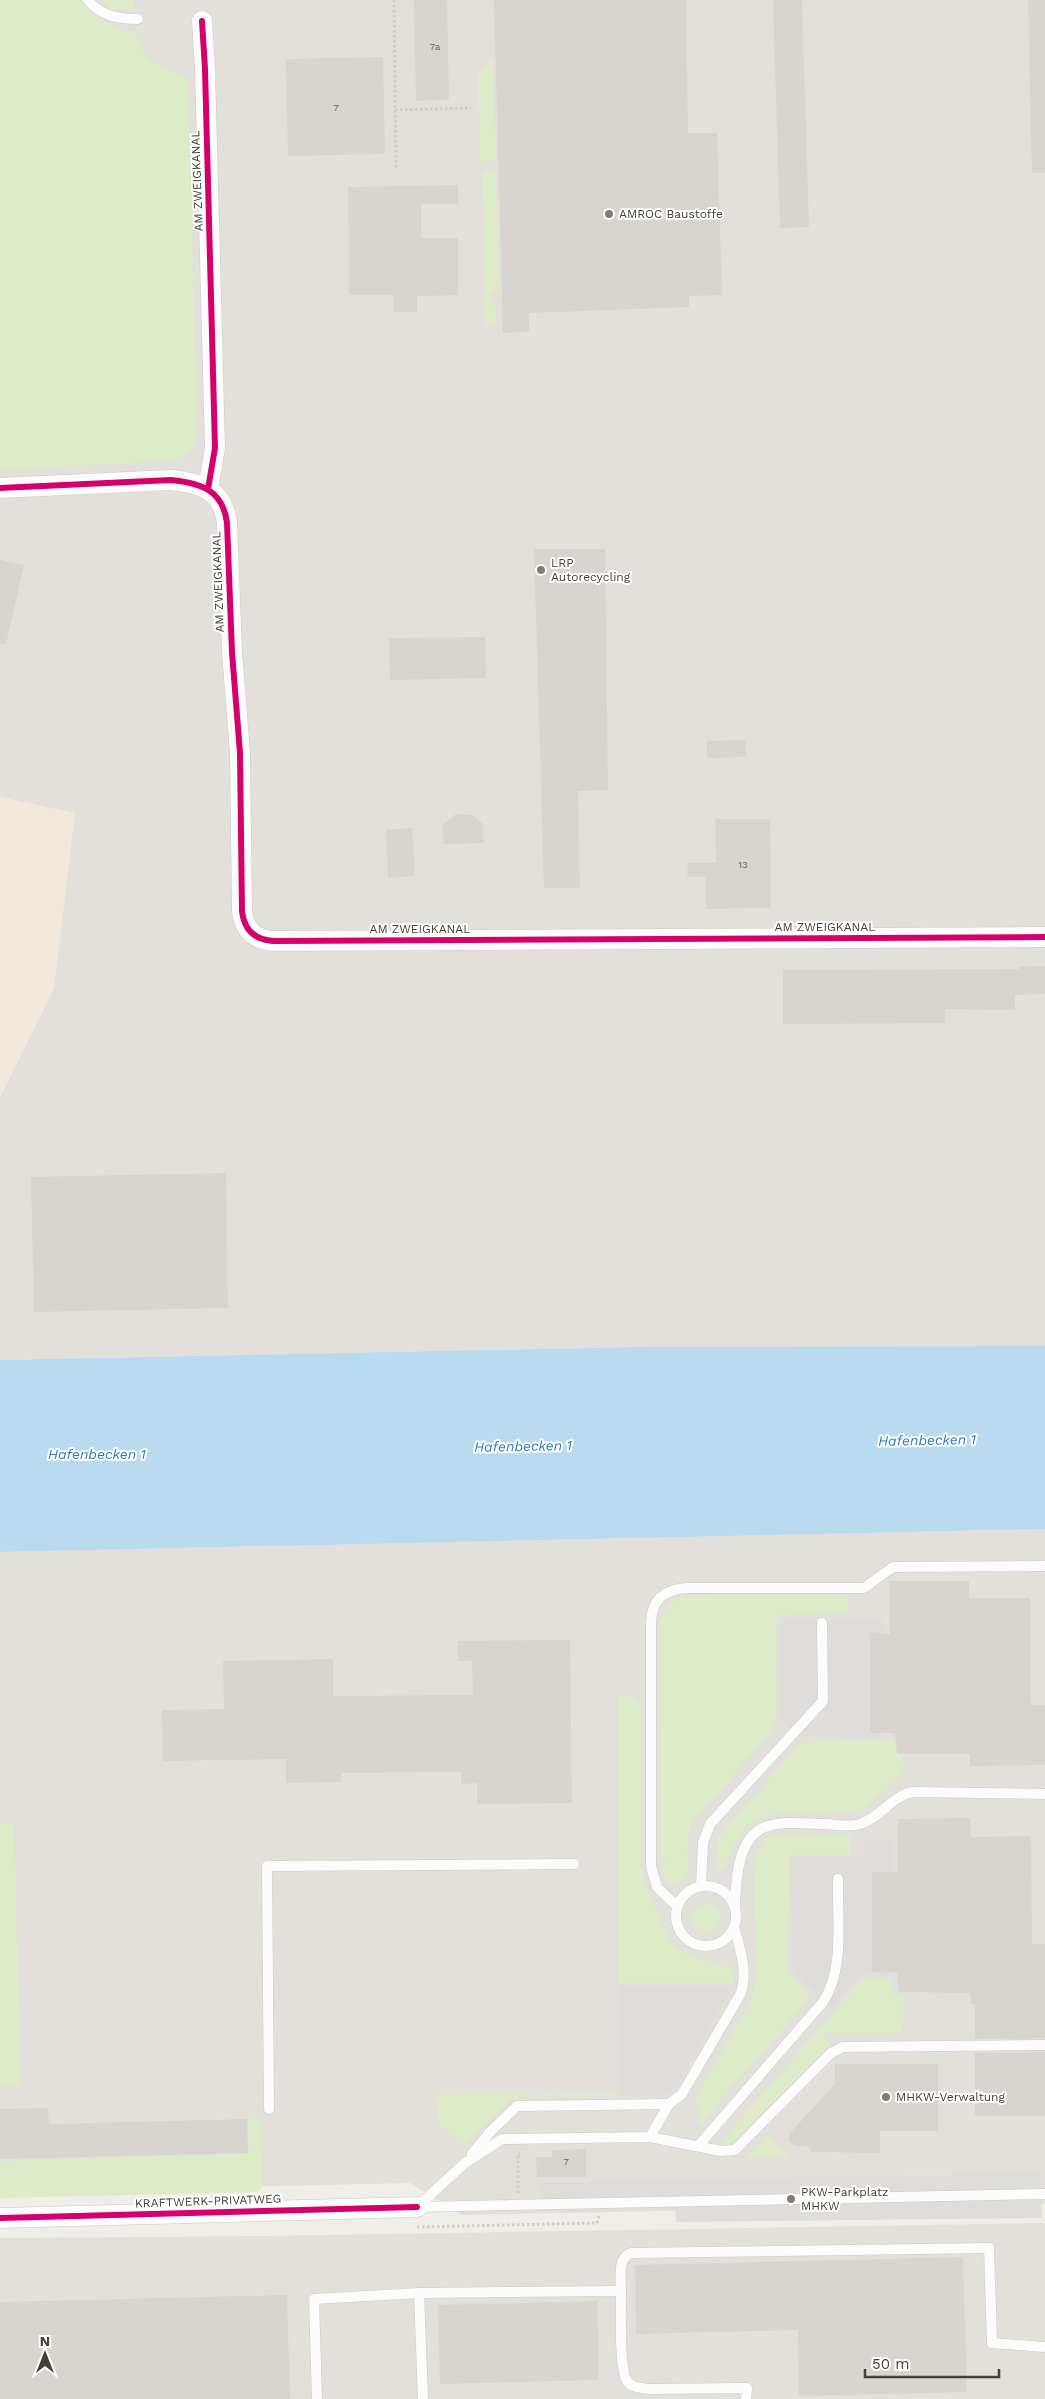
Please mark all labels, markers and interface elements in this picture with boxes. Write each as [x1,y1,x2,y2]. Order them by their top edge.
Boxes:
house number: 7a [430,41,441,52]
house number: 7 [333,102,339,113]
street label: AM ZWEIGKANAL [188,130,206,232]
place label: AMROC Baustoffe [619,207,723,221]
marker: AMROC Baustoffe [603,208,615,220]
street label: AM ZWEIGKANAL [209,531,227,633]
place label: LRP Autorecycling [551,556,631,584]
marker: LRP Autorecycling [535,564,547,576]
house number: 13 [738,859,748,870]
street label: AM ZWEIGKANAL [775,920,875,934]
street label: AM ZWEIGKANAL [370,922,470,936]
water label: Hafenbecken 1 [878,1431,977,1449]
water label: Hafenbecken 1 [474,1437,573,1455]
water label: Hafenbecken 1 [48,1446,147,1462]
place label: MHKW-Verwaltung [896,2090,1006,2104]
marker: MHKW-Verwaltung [880,2091,892,2103]
house number: 7 [563,2156,569,2167]
place label: PKW-Parkplatz MHKW [801,2185,888,2213]
street label: KRAFTWERK-PRIVATWEG [135,2191,281,2211]
marker: PKW-Parkplatz MHKW [785,2193,797,2205]
north arrow [20,2329,70,2379]
text: N [40,2333,50,2349]
scale bar [865,2346,999,2378]
text: 50 m [872,2355,909,2373]

